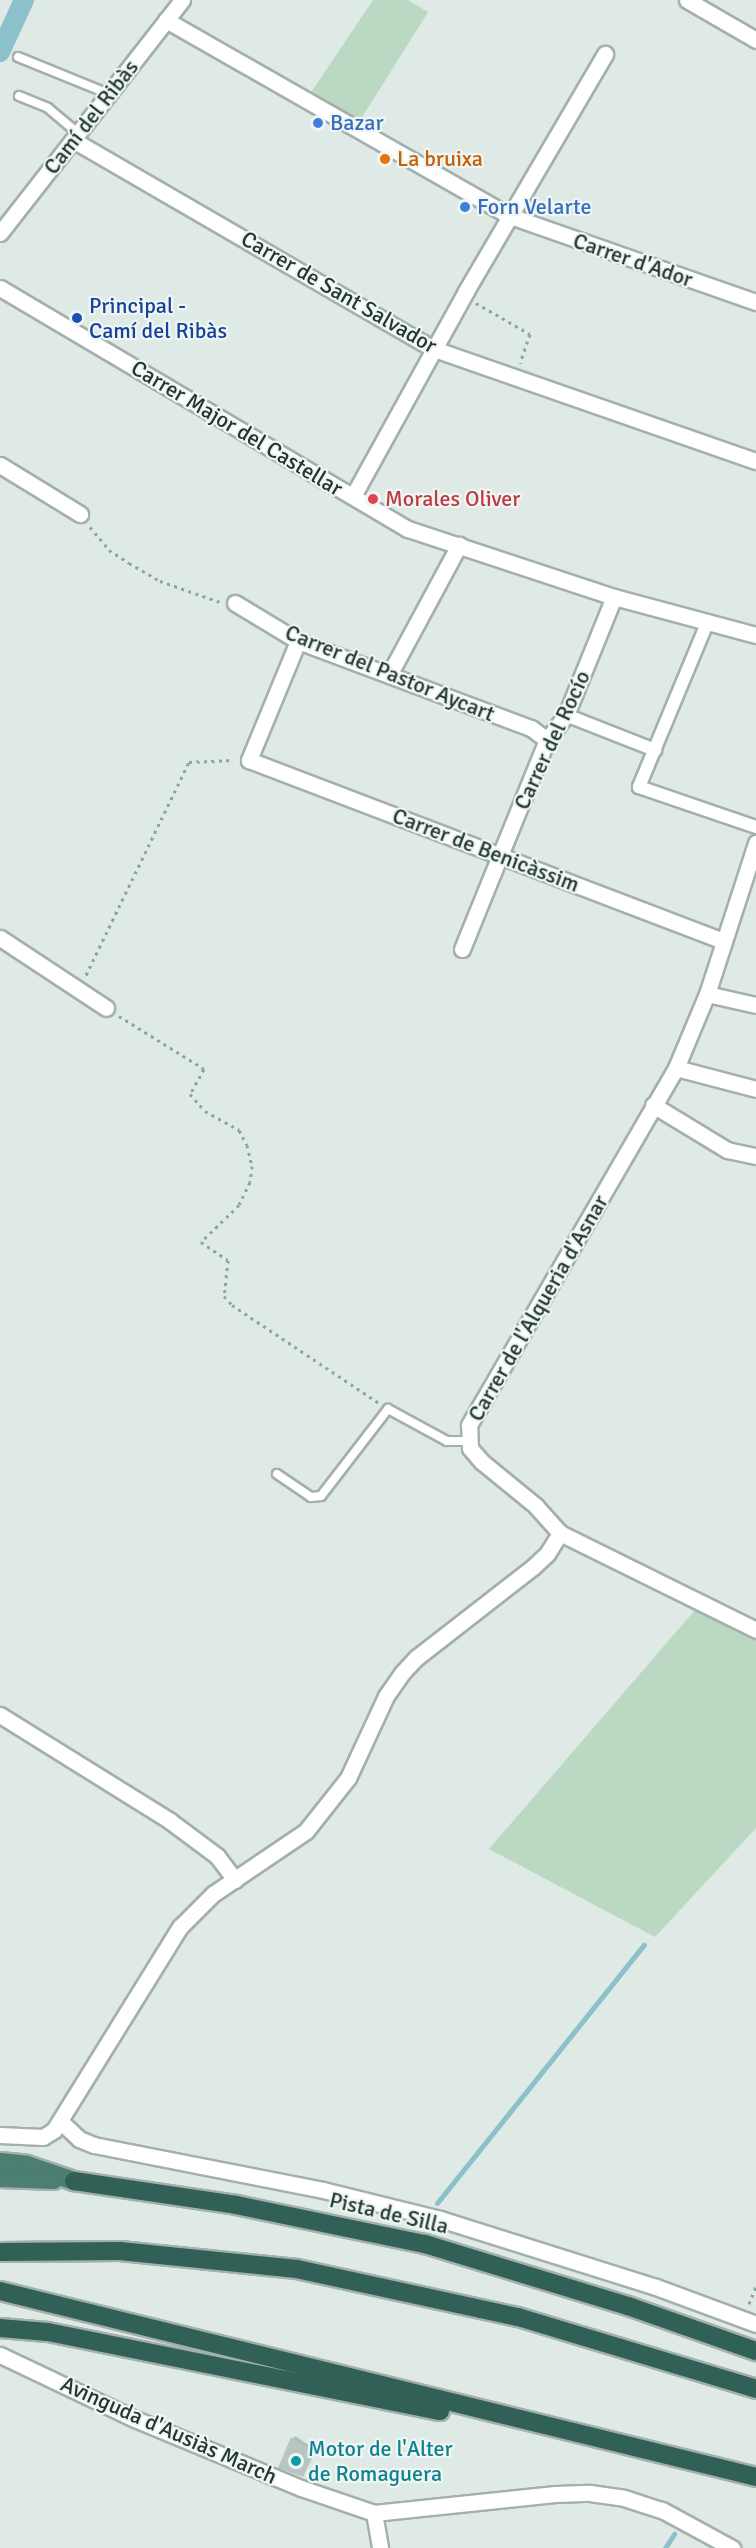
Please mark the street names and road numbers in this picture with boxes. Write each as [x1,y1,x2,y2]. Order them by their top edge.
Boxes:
street label: Camí del Ribàs [38,54,144,180]
street label: Carrer de Sant Salvador [237,225,441,359]
street label: Carrer d'Ador [570,227,696,293]
street label: Carrer Major del Castellar [127,354,347,502]
street label: Carrer del Pastor Aycart [281,619,499,727]
street label: Carrer del Rocío [508,666,596,814]
street label: Carrer de Benicàssim [389,802,583,898]
street label: Carrer de l'Alqueria d'Asnar [462,1190,614,1426]
street label: Pista de Silla [327,2186,451,2240]
street label: Avinguda d'Ausiàs March [57,2370,281,2490]

